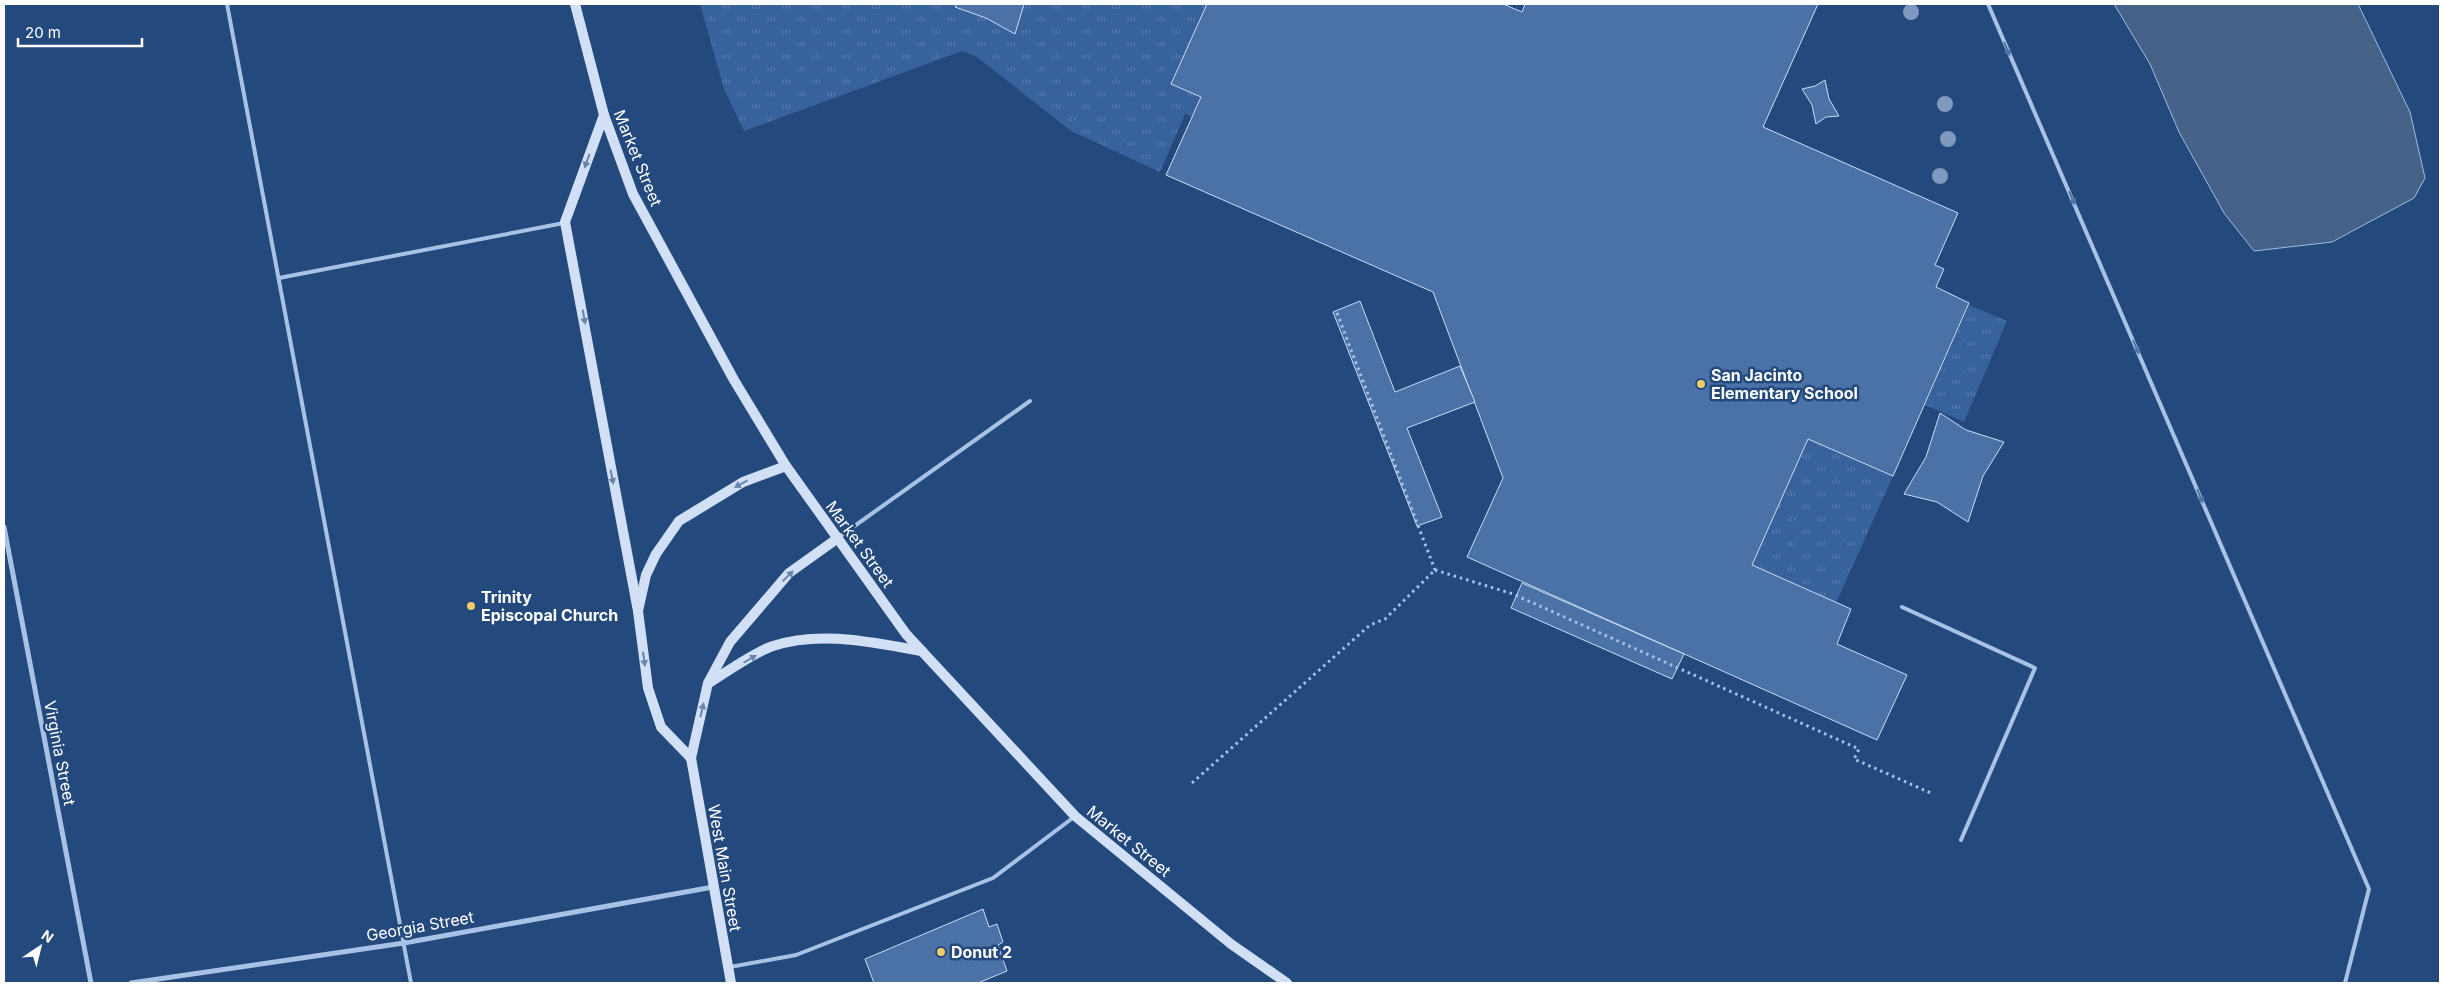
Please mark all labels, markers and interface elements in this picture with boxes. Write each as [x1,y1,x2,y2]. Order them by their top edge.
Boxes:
scale bar [18,15,141,47]
text: 20 m [25,23,61,42]
one-way arrow [2004,41,2012,56]
street label: Market Street [610,107,666,209]
one-way arrow [583,153,591,168]
one-way arrow [2068,191,2076,205]
one-way arrow [580,310,588,326]
one-way arrow [2132,340,2140,354]
place label: San Jacinto Elementary School [1711,365,1858,403]
marker: San Jacinto Elementary School [1695,378,1707,390]
one-way arrow [608,470,616,486]
one-way arrow [734,480,748,488]
one-way arrow [2196,489,2204,503]
street label: Market Street [822,497,898,591]
one-way arrow [782,570,794,582]
place label: Trinity Episcopal Church [481,587,618,625]
marker: Trinity Episcopal Church [465,600,477,612]
one-way arrow [641,652,649,668]
one-way arrow [743,655,758,663]
street label: Virginia Street [40,699,80,807]
one-way arrow [698,703,706,718]
street label: Market Street [1083,801,1175,881]
street label: West Main Street [704,803,746,933]
street label: Georgia Street [365,907,475,945]
north arrow [15,922,65,972]
text: N [38,926,57,946]
place label: Donut 2 [951,942,1012,962]
marker: Donut 2 [935,946,947,958]

